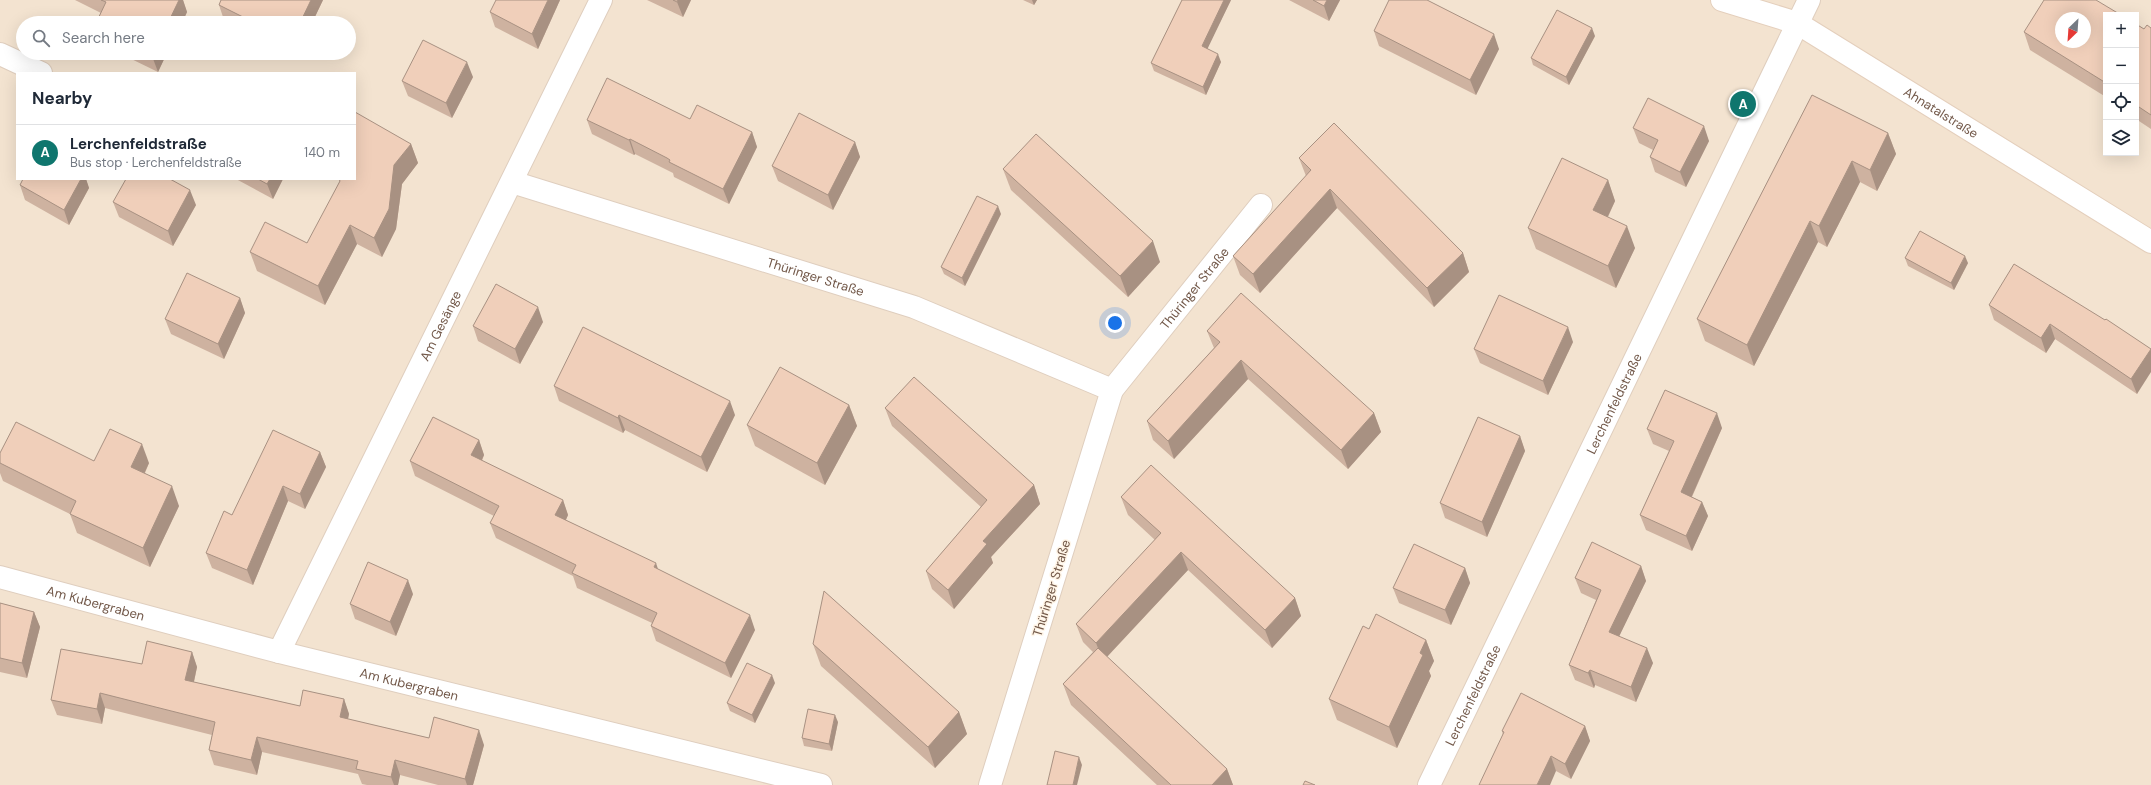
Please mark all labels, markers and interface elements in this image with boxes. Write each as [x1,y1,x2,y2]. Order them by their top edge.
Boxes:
north arrow [2055,12,2091,48]
map controls [2103,12,2139,156]
button: + [2103,12,2139,48]
search box [16,16,356,60]
icon: search [30,27,52,49]
text: Search here [62,28,145,48]
button: − [2103,48,2139,84]
street label: Ahnatalstraße [1900,83,1981,142]
button: locate [2103,84,2139,120]
text: Nearby [32,87,92,109]
pin: A [1730,89,1756,119]
button: layers [2103,120,2139,156]
text: Lerchenfeldstraße [70,134,207,154]
text: A [40,144,50,161]
text: 140 m [304,144,340,161]
text: Bus stop · Lerchenfeldstraße [70,154,242,171]
street label: Thüringer Straße [1156,244,1233,333]
street label: Thüringer Straße [765,254,866,300]
street label: Am Gesänge [416,288,465,364]
your location [1105,313,1125,333]
street label: Lerchenfeldstraße [1583,350,1646,457]
street label: Thüringer Straße [1029,538,1074,639]
street label: Am Kubergraben [45,582,146,624]
street label: Lerchenfeldstraße [1441,642,1505,748]
street label: Am Kubergraben [358,664,460,705]

